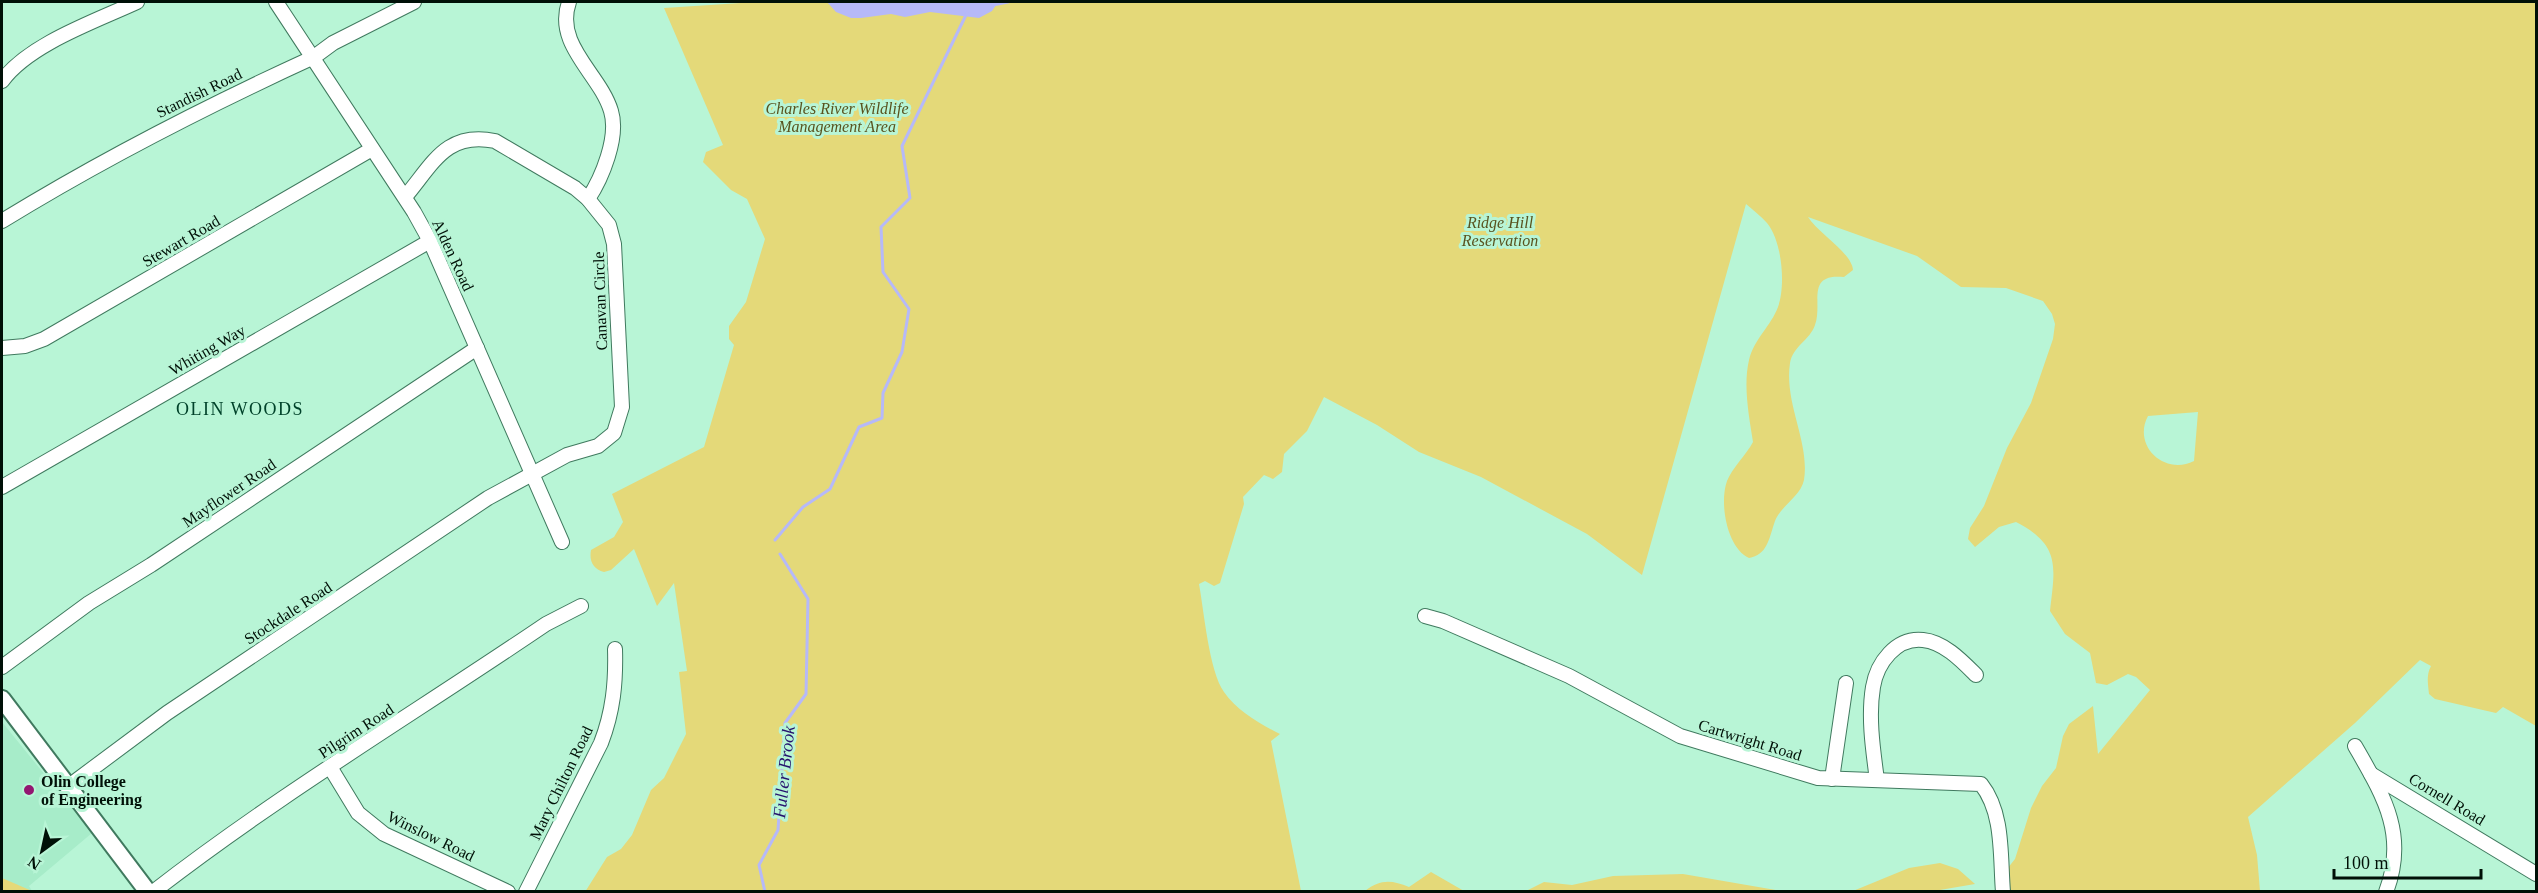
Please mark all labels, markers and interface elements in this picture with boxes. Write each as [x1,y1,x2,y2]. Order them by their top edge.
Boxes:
street label: Standish Road [154,65,244,121]
park label: Charles River Wildlife Management Area [765,100,909,136]
street label: Stewart Road [139,212,223,270]
park label: Ridge Hill Reservation [1461,214,1538,249]
street label: Alden Road [429,217,477,293]
street label: Canavan Circle [590,251,610,351]
street label: Whiting Way [166,321,249,379]
district label: OLIN WOODS [176,399,304,419]
street label: Mayflower Road [179,456,279,531]
street label: Stockdale Road [241,578,335,648]
street label: Pilgrim Road [315,701,397,762]
street label: Cartwright Road [1696,716,1804,765]
street label: Mary Chilton Road [526,723,597,843]
water label: Fuller Brook [769,724,799,820]
street label: Cornell Road [2406,770,2488,828]
place label: Olin College of Engineering [41,773,142,809]
marker: Olin College of Engineering [22,783,36,797]
street label: Winslow Road [385,808,477,864]
north arrow [12,821,72,881]
scale bar [2334,842,2481,880]
text: N [24,853,44,873]
text: 100 m [2343,853,2389,873]

